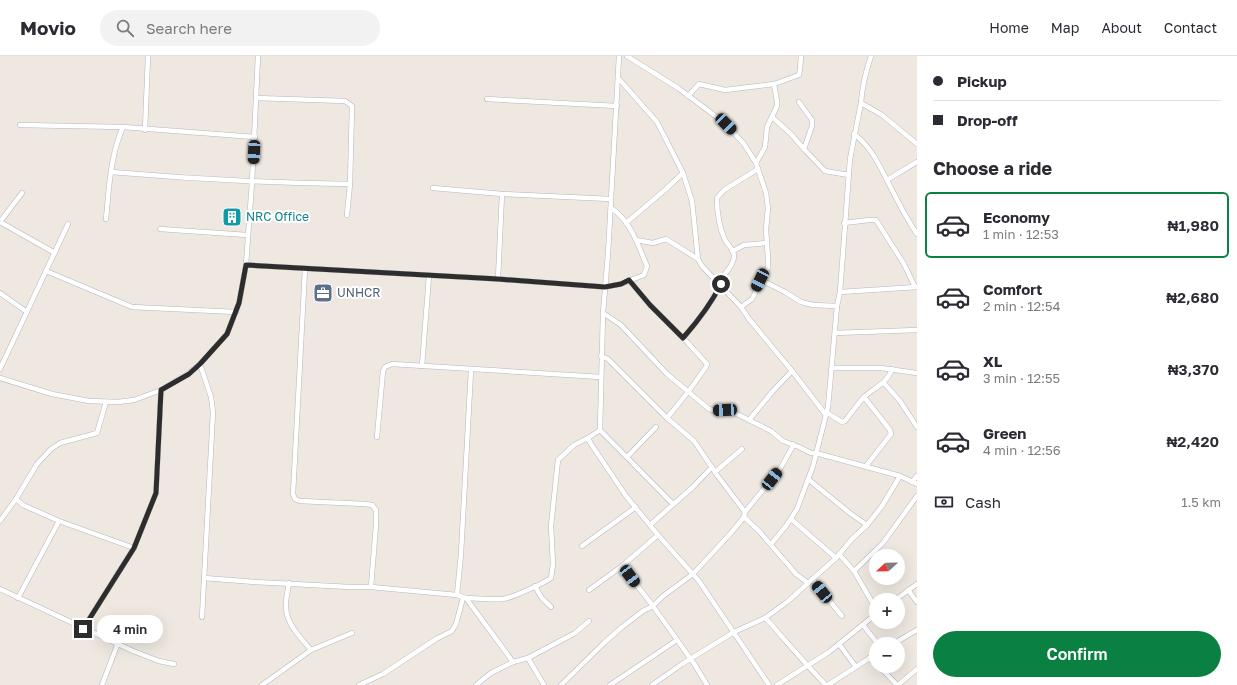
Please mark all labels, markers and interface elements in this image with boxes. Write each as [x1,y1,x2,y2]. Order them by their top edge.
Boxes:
search box [100,10,380,46]
text: Movio [20,16,76,39]
icon: search [114,17,136,39]
text: Search here [146,19,232,37]
text: Home [989,19,1029,36]
text: Map [1051,19,1079,36]
text: About [1101,19,1142,36]
text: Contact [1164,19,1217,36]
text: Pickup [957,72,1007,90]
car [713,111,739,137]
text: Drop-off [957,111,1017,129]
car [247,140,261,164]
text: Choose a ride [933,157,1052,179]
building icon: NRC Office [221,206,243,228]
icon: car [935,207,971,243]
text: Economy [983,208,1050,226]
place label: NRC Office [246,209,309,224]
text: ₦1,980 [1168,216,1219,234]
text: 1 min · 12:53 [983,226,1059,242]
car [749,267,771,293]
route start [712,275,730,293]
icon: car [935,279,971,315]
text: Comfort [983,280,1042,298]
office icon: UNHCR [312,282,334,304]
place label: UNHCR [337,285,380,300]
text: ₦2,680 [1166,288,1219,306]
text: 2 min · 12:54 [983,298,1060,314]
icon: car [935,351,971,387]
text: XL [983,352,1002,370]
text: ₦3,370 [1168,360,1219,378]
text: 3 min · 12:55 [983,370,1060,386]
car [713,403,737,417]
icon: car [935,423,971,459]
text: Green [983,424,1026,442]
text: ₦2,420 [1167,432,1219,450]
text: 4 min · 12:56 [983,442,1061,458]
car [760,466,784,492]
icon: cash [933,491,955,513]
text: Cash [965,493,1001,511]
text: 1.5 km [1181,494,1221,510]
north arrow [869,549,905,585]
map controls [869,549,905,673]
car [618,563,642,589]
car [810,579,834,605]
button: + [869,593,905,629]
callout: 4 min [97,615,163,643]
route end [74,620,92,638]
text: 4 min [113,621,147,637]
button: Confirm [933,631,1221,677]
button: − [869,637,905,673]

